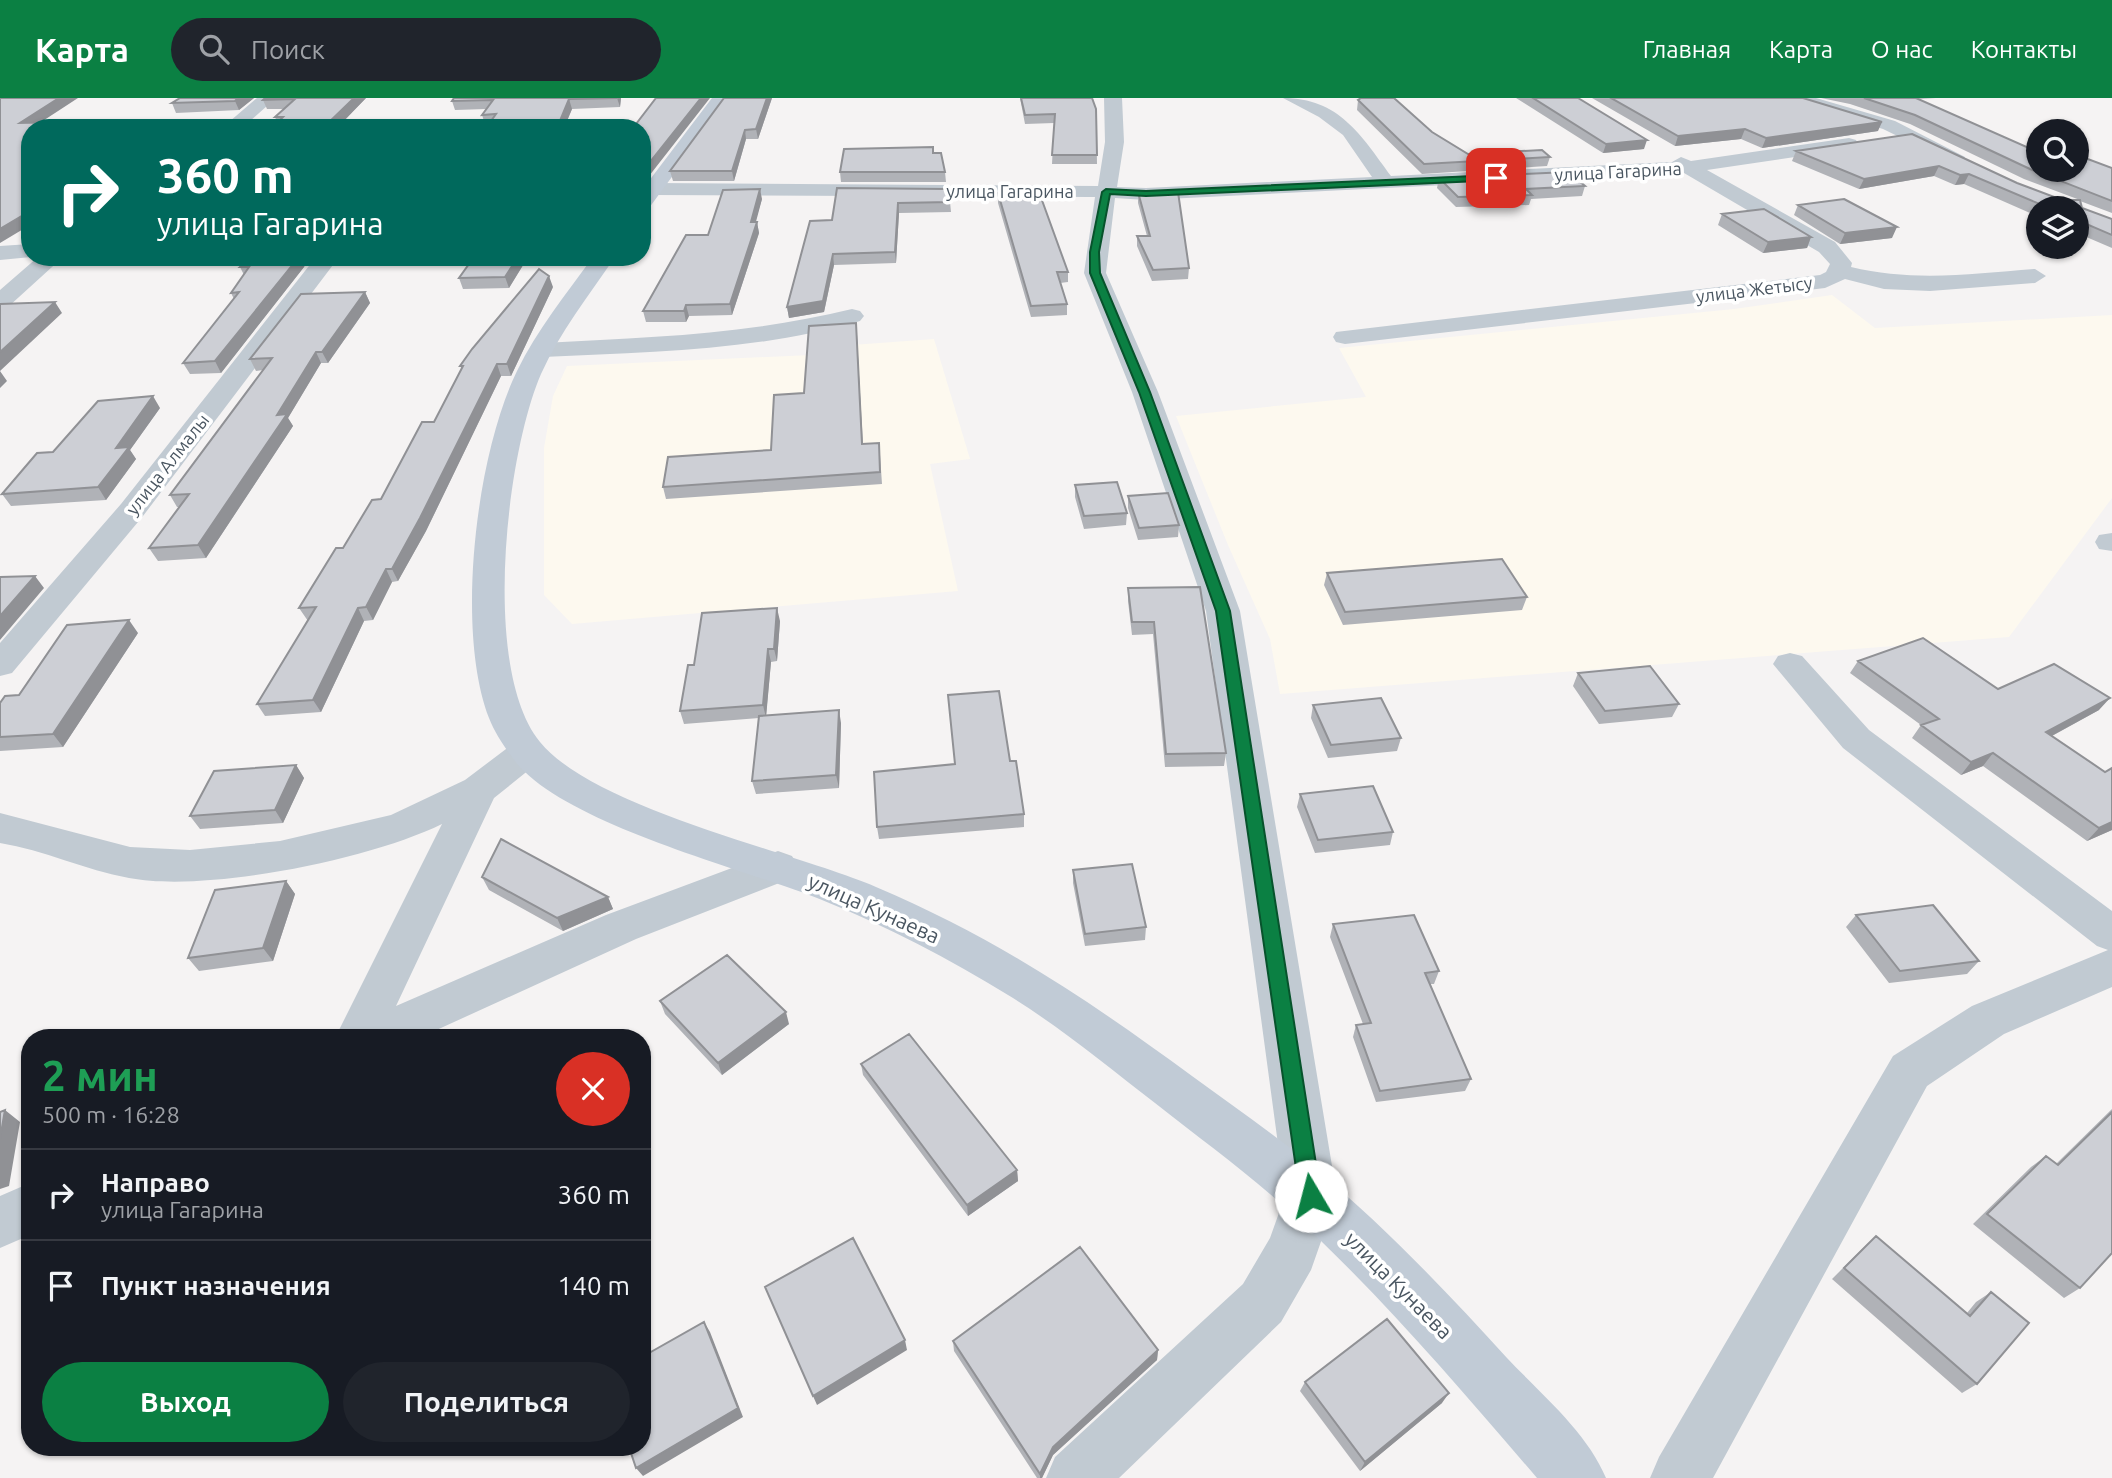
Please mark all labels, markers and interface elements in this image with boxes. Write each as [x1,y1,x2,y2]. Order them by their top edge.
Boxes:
search box [171,18,661,81]
icon: search [195,30,233,68]
text: Карта [35,31,129,68]
text: Поиск [251,35,325,64]
text: Главная [1643,36,1731,63]
text: Карта [1769,36,1833,63]
text: О нас [1871,36,1933,63]
text: Контакты [1971,36,2077,63]
map controls [2026,119,2089,259]
button: search [2026,119,2089,182]
icon: right [42,147,133,238]
text: 360 m [157,147,294,202]
pin [1466,148,1526,208]
street label: улица Гагарина [1554,158,1682,184]
icon: arrive [1477,159,1515,197]
street label: улица Гагарина [946,181,1074,201]
button: layers [2026,196,2089,259]
text: улица Гагарина [157,205,384,241]
street label: улица Жетысу [1695,272,1814,306]
street label: улица Алмалы [121,410,213,518]
street label: улица Кунаева [805,868,943,948]
text: 2 мин [42,1052,158,1099]
button: close [556,1052,630,1126]
text: 500 m · 16:28 [42,1102,180,1127]
position arrow [1274,1159,1348,1233]
text: Направо [101,1168,210,1197]
icon: right [42,1176,80,1214]
text: 360 m [558,1180,630,1209]
text: улица Гагарина [101,1197,264,1222]
street label: улица Кунаева [1340,1226,1458,1344]
icon: arrive [42,1267,80,1305]
text: Пункт назначения [101,1271,331,1300]
text: 140 m [558,1271,630,1300]
button: Выход [42,1362,329,1442]
button: Поделиться [343,1362,630,1442]

